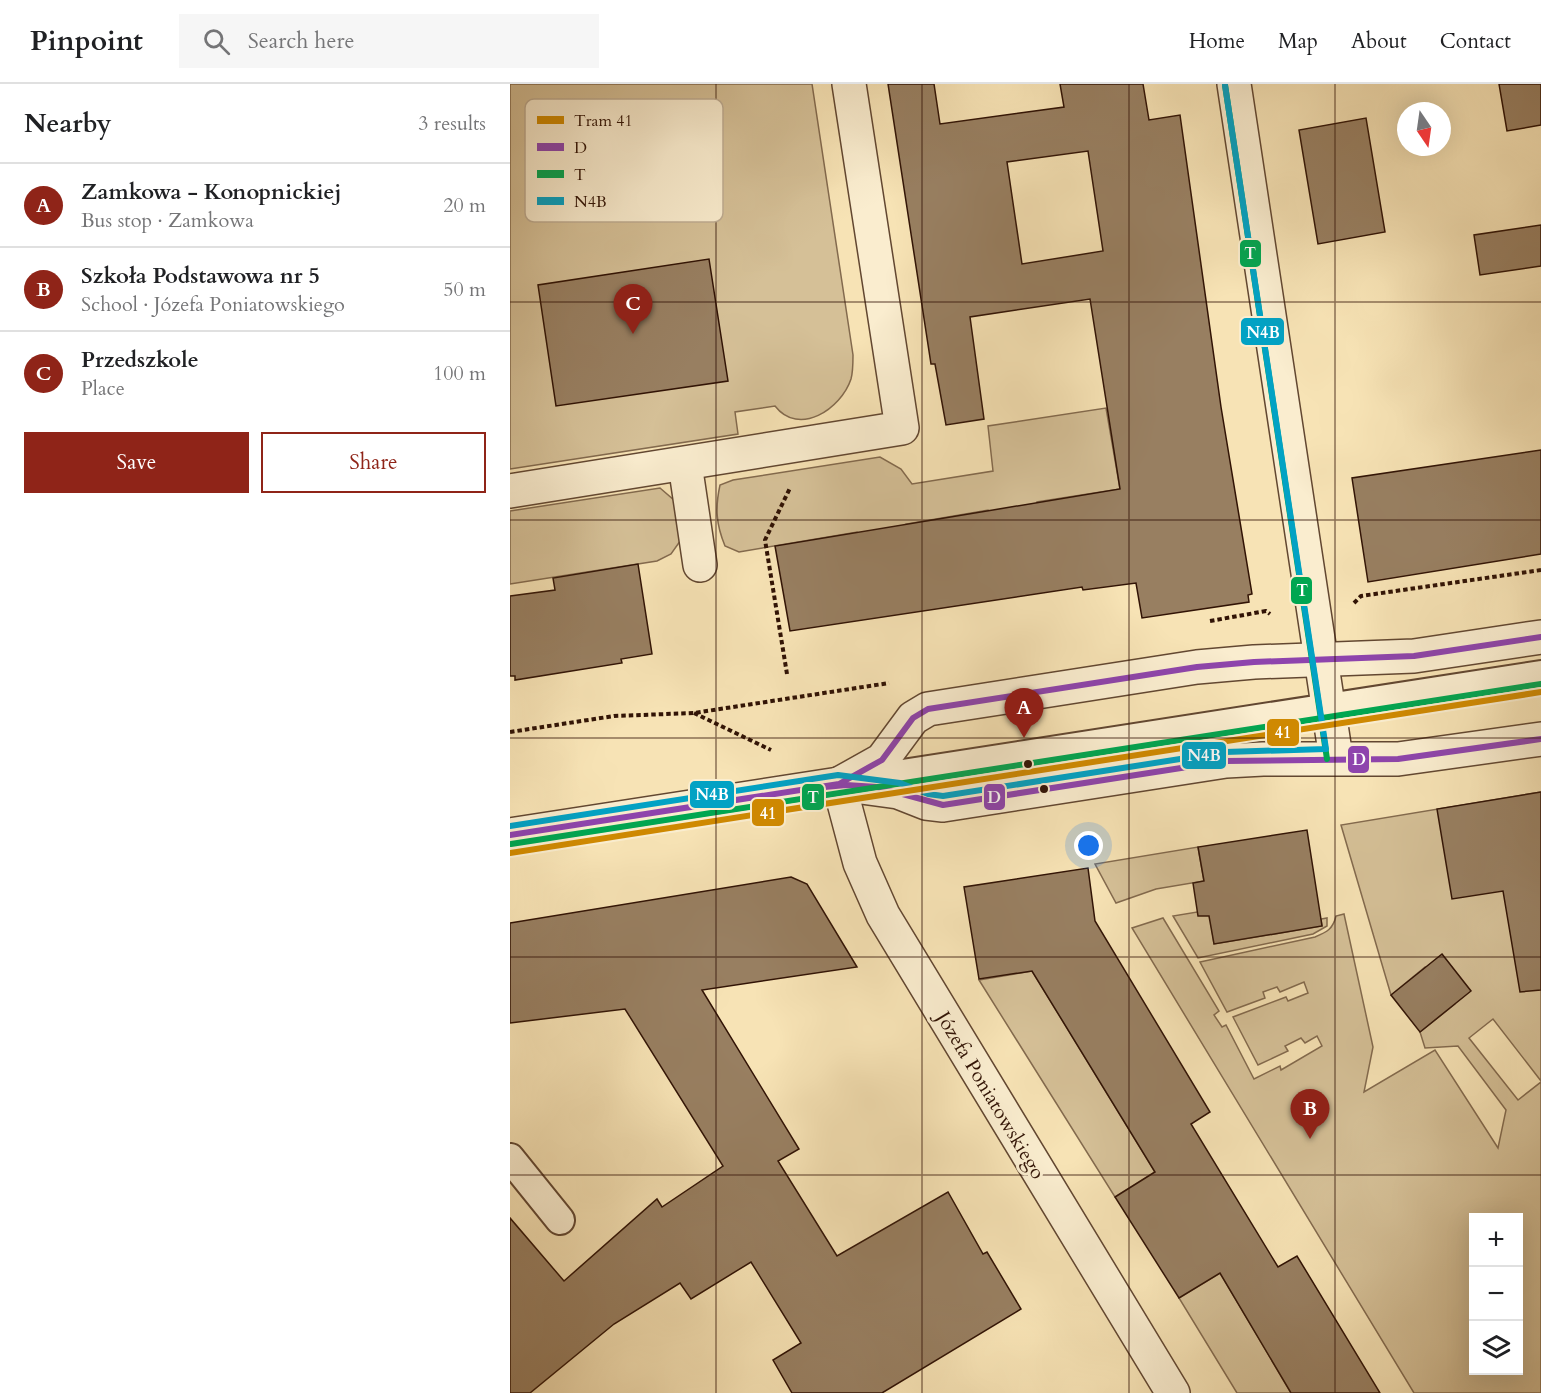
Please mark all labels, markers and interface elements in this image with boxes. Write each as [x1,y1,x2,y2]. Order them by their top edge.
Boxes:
search box [179,14,599,68]
text: Pinpoint [30,22,143,60]
icon: search [200,25,233,58]
text: Search here [248,26,354,56]
text: Home [1189,27,1245,56]
text: Map [1278,27,1318,56]
text: About [1351,27,1407,56]
text: Contact [1440,27,1511,56]
legend [525,99,723,222]
north arrow [1397,102,1451,156]
text: Nearby [24,106,112,141]
text: 3 results [418,110,486,137]
text: Tram 41 [574,110,633,132]
text: D [574,137,587,159]
text: T [574,164,586,186]
text: Zamkowa - Konopnickiej [81,177,342,207]
text: N4B [574,191,607,213]
text: A [36,192,51,219]
text: 20 m [443,192,486,219]
text: Bus stop · Zamkowa [81,207,254,234]
line badge: T [1239,239,1262,268]
text: T [1244,243,1256,265]
text: Szkoła Podstawowa nr 5 [81,261,320,291]
text: B [36,276,51,303]
text: 50 m [443,276,486,303]
pin: C [614,284,652,334]
text: School · Józefa Poniatowskiego [81,291,345,318]
line badge: N4B [1240,317,1285,346]
text: N4B [1246,322,1280,344]
text: Przedszkole [81,345,199,375]
text: C [36,360,51,387]
text: 100 m [433,360,486,387]
text: Place [81,375,125,402]
button: Save [24,432,249,493]
button: Share [261,432,486,493]
line badge: T [1290,576,1313,605]
text: T [1296,580,1308,602]
pin: A [1004,688,1044,738]
line badge: 41 [1266,718,1300,747]
text: 41 [1275,722,1291,744]
line badge: N4B [1181,741,1227,770]
text: N4B [1187,745,1221,767]
line badge: D [1347,745,1370,774]
text: D [1352,749,1366,771]
unlabelled marker [1022,758,1034,770]
line badge: N4B [689,780,735,809]
line badge: T [801,783,825,811]
line badge: D [983,783,1006,811]
unlabelled marker [1038,783,1050,795]
text: N4B [695,784,729,806]
text: T [807,787,819,809]
text: D [987,787,1001,809]
line badge: 41 [751,798,785,827]
text: 41 [760,803,776,825]
your location [1074,831,1103,860]
street label: Józefa Poniatowskiego [928,1004,1051,1184]
pin: B [1290,1090,1330,1139]
map controls [1469,1213,1523,1375]
button: + [1469,1213,1523,1267]
button: − [1469,1267,1523,1321]
button: layers [1469,1321,1523,1375]

